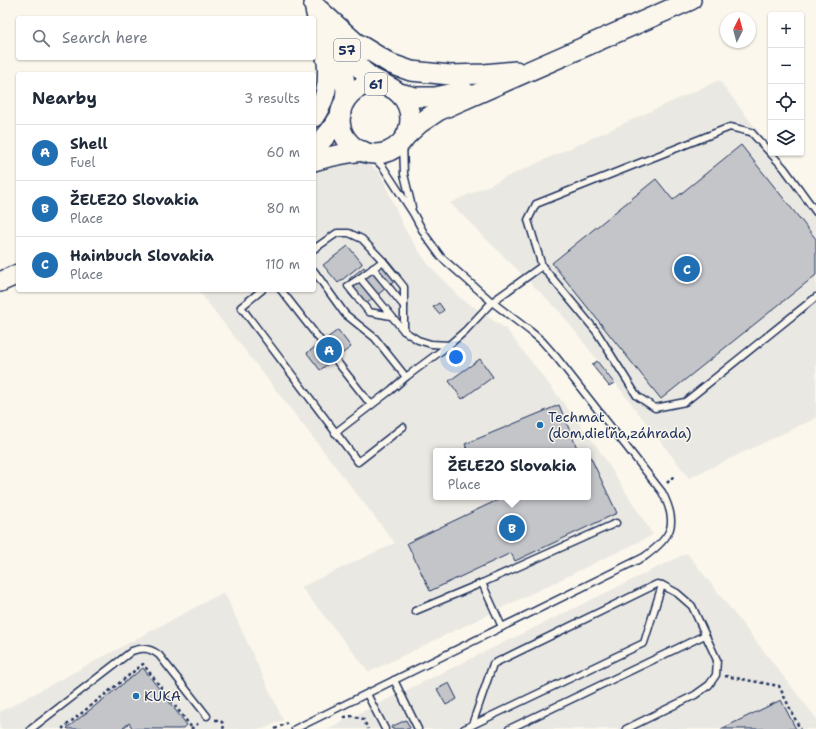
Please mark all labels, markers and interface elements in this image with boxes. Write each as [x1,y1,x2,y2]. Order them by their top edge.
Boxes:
north arrow [720,12,756,48]
map controls [768,12,804,156]
button: + [768,12,804,48]
search box [16,16,316,60]
icon: search [30,27,52,49]
text: Search here [62,28,148,48]
road number: 57 [334,39,360,61]
button: − [768,48,804,84]
road number: 61 [365,73,387,95]
button: locate [768,84,804,120]
text: Nearby [32,87,97,109]
text: 3 results [244,90,300,107]
button: layers [768,120,804,156]
text: Shell [70,134,108,154]
text: A [40,144,50,161]
text: 60 m [267,144,300,161]
text: Fuel [70,154,95,171]
text: ŽELEZO Slovakia [70,190,199,210]
text: B [41,200,49,217]
text: 80 m [266,200,300,217]
text: Place [70,210,103,227]
text: Hainbuch Slovakia [70,246,214,266]
pin: C [674,254,700,284]
text: C [41,256,49,273]
text: 110 m [265,256,300,273]
text: Place [70,266,103,283]
pin: A [316,335,342,365]
your location [446,347,466,367]
place label: Techmat (dom,dieľňa,záhrada) [548,408,691,442]
marker: Techmat (dom,dieľňa,záhrada) [535,420,545,430]
popup [433,448,591,500]
text: ŽELEZO Slovakia [448,456,576,476]
text: Place [448,476,481,493]
pin: B [499,513,525,543]
place label: KUKA [144,687,181,705]
marker: KUKA [131,691,141,701]

